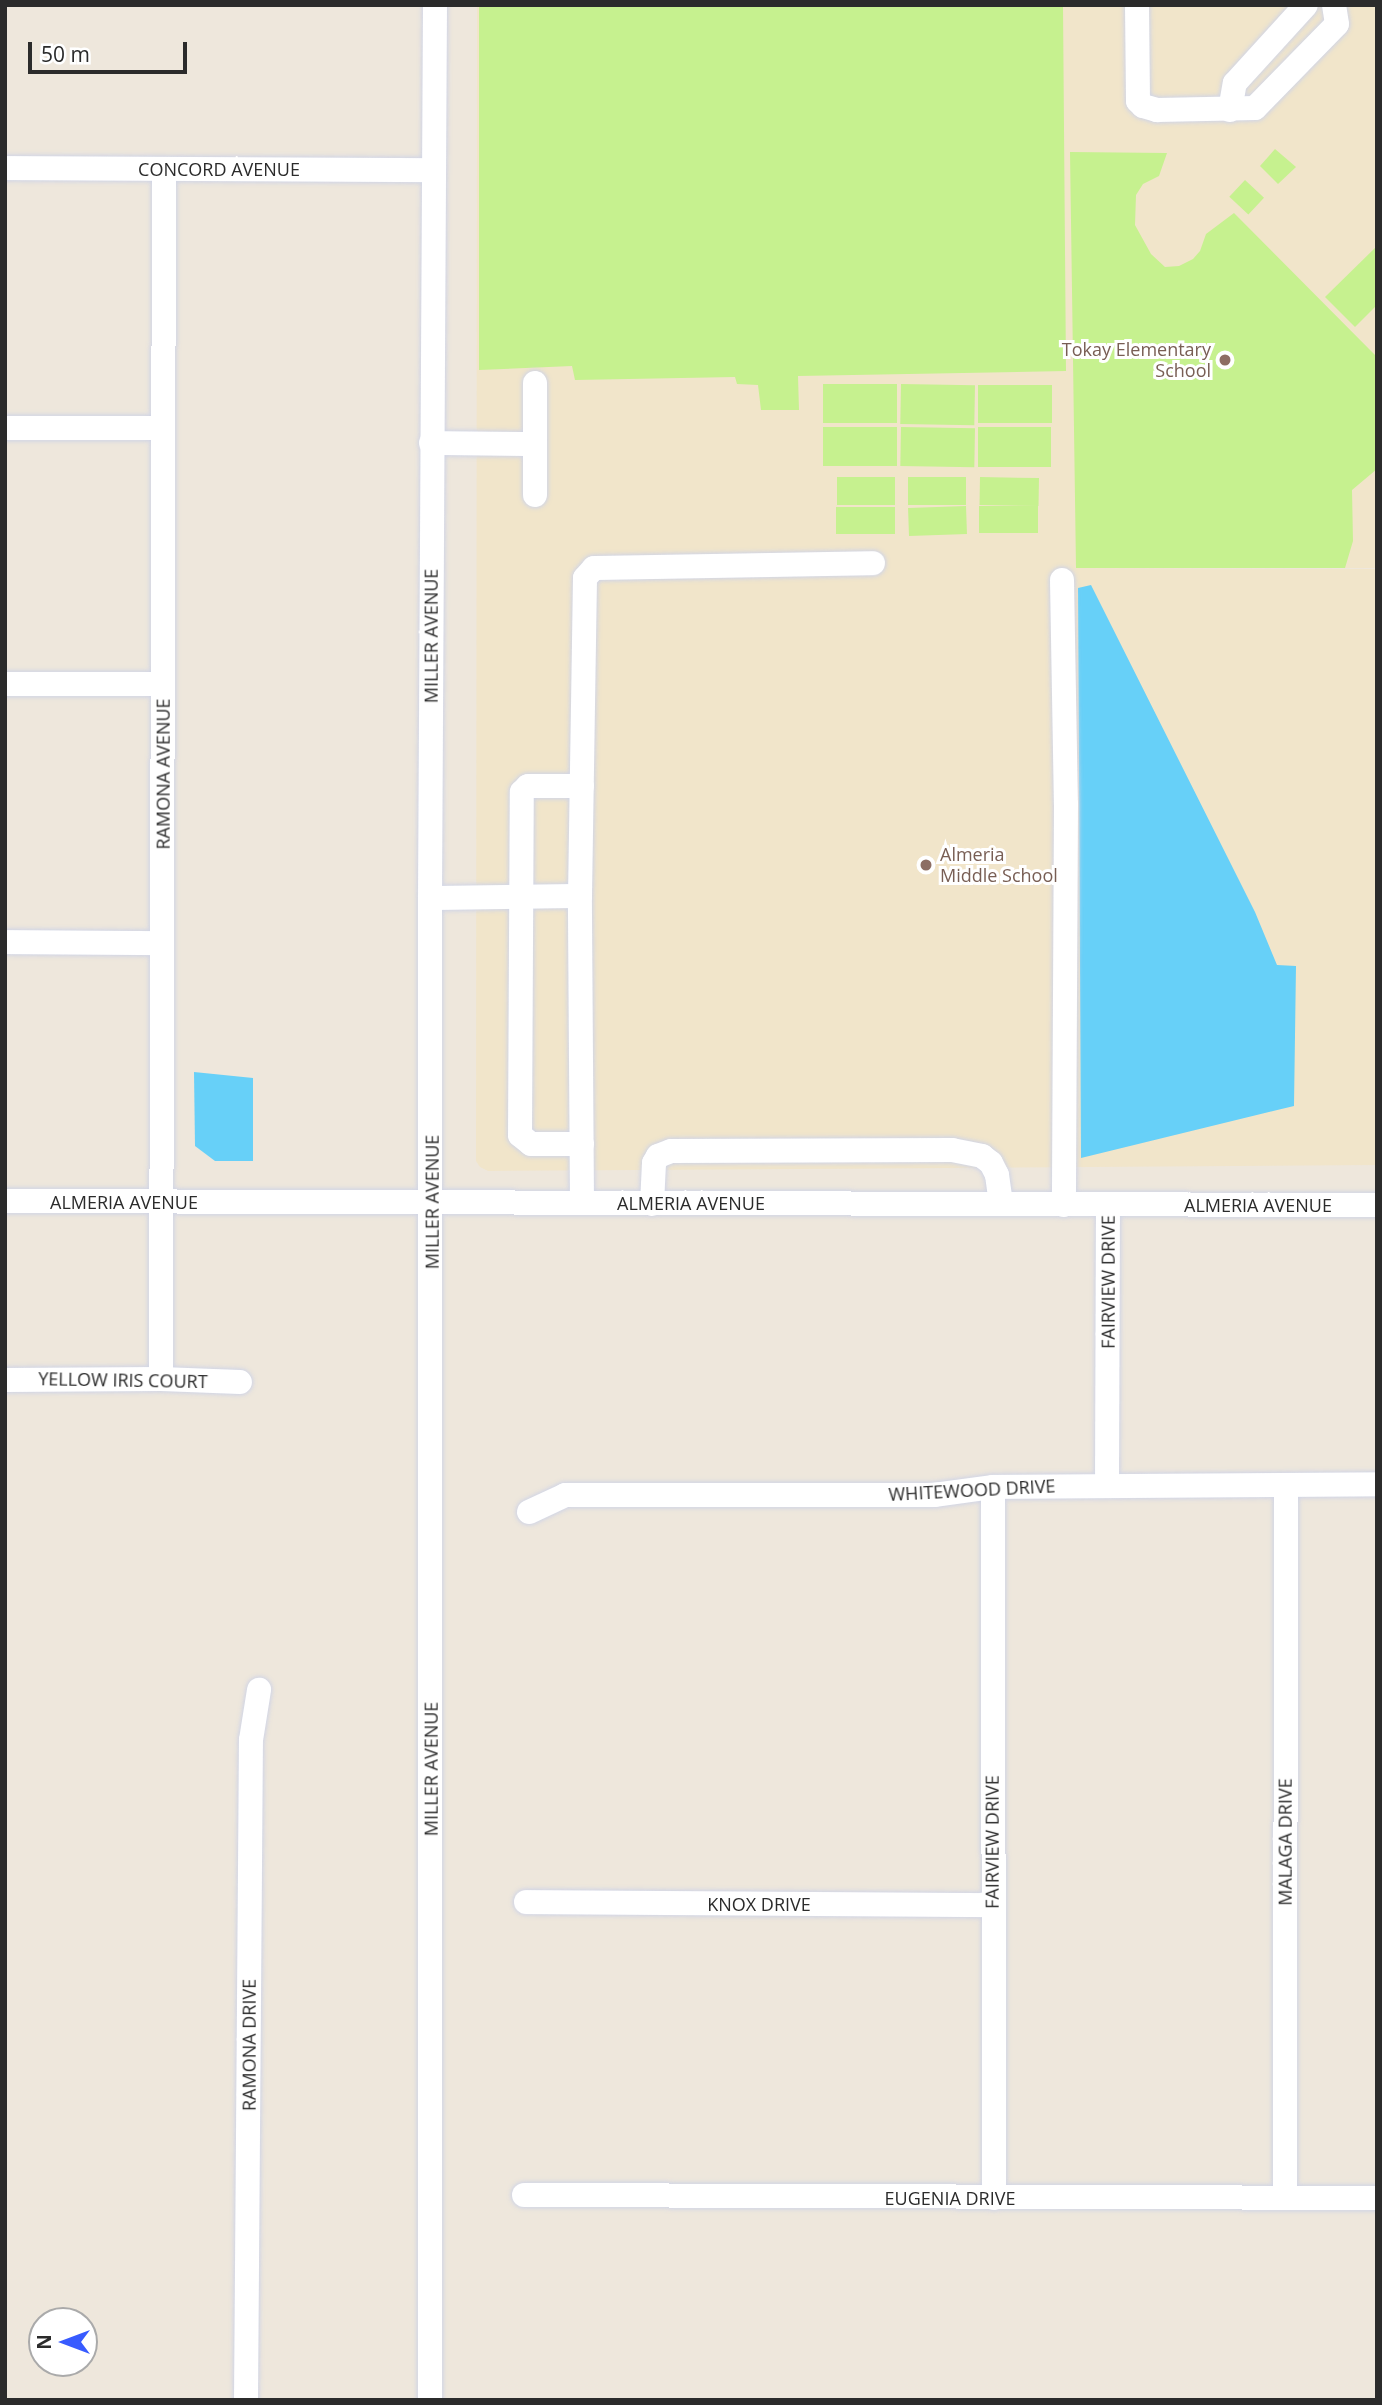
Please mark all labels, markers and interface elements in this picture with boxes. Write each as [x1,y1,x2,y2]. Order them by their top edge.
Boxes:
scale bar [32,28,191,72]
text: 50 m [41,40,90,68]
street label: CONCORD AVENUE [138,158,300,180]
place label: Tokay Elementary School [1062,339,1211,382]
marker: Tokay Elementary School [1217,352,1233,368]
street label: MILLER AVENUE [420,569,442,703]
street label: RAMONA AVENUE [152,698,174,850]
place label: Almeria Middle School [940,844,1058,886]
marker: Almeria Middle School [918,857,934,873]
street label: MILLER AVENUE [421,1135,443,1269]
street label: ALMERIA AVENUE [50,1191,198,1213]
street label: ALMERIA AVENUE [617,1192,765,1214]
street label: ALMERIA AVENUE [1184,1194,1332,1216]
street label: FAIRVIEW DRIVE [1097,1215,1119,1349]
street label: YELLOW IRIS COURT [38,1368,208,1392]
street label: WHITEWOOD DRIVE [888,1475,1056,1505]
street label: MILLER AVENUE [420,1702,442,1836]
street label: FAIRVIEW DRIVE [981,1775,1003,1909]
street label: MALAGA DRIVE [1274,1778,1296,1906]
street label: KNOX DRIVE [707,1893,811,1915]
street label: RAMONA DRIVE [238,1979,260,2111]
street label: EUGENIA DRIVE [885,2187,1015,2209]
north arrow [28,2307,98,2377]
text: N [31,2334,57,2350]

